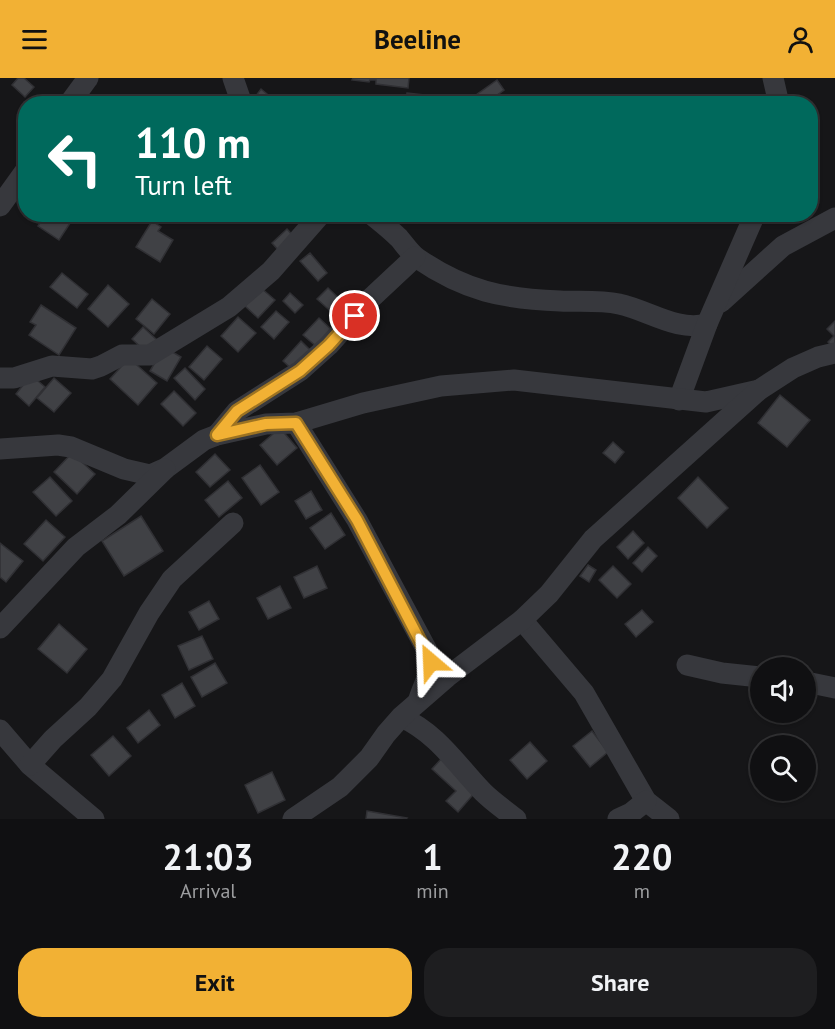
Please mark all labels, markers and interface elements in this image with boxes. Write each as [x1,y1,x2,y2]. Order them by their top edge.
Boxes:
text: Beeline [374,22,461,56]
icon: menu [18,23,51,56]
icon: person [784,23,817,56]
text: 110 m [135,115,251,170]
icon: left [36,120,114,198]
text: Turn left [135,168,232,202]
pin [329,290,380,341]
icon: arrive [338,299,371,332]
position arrow [399,630,463,694]
map controls [750,657,816,801]
button: sound [750,657,816,723]
button: search [750,735,816,801]
text: 21:03 [162,833,254,880]
text: 1 [422,833,443,880]
text: 220 [611,833,673,880]
text: Arrival [180,878,236,904]
text: min [416,878,449,904]
text: m [634,878,650,904]
button: Exit [18,948,412,1017]
button: Share [424,948,817,1017]

